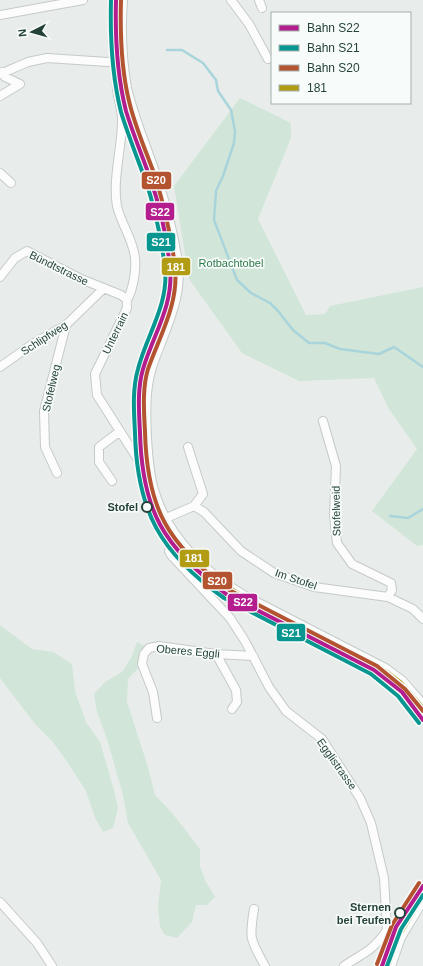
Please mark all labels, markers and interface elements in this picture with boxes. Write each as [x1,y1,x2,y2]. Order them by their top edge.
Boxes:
north arrow [12,12,52,52]
legend [271,12,411,104]
text: Bahn S22 [307,21,360,35]
text: N [16,28,28,38]
text: Bahn S21 [307,41,360,55]
text: Bahn S20 [307,61,360,75]
text: 181 [307,81,327,95]
line badge: S20 [141,171,172,190]
text: S20 [146,174,166,186]
line badge: S22 [145,202,175,221]
text: S22 [150,206,170,218]
line badge: S21 [146,232,176,252]
text: S21 [151,236,171,248]
street label: Bündtstrasse [28,249,90,287]
line badge: 181 [161,257,191,276]
park label: Rotbachtobel [199,257,263,269]
text: 181 [167,261,185,273]
street label: Unterrain [100,310,130,356]
street label: Schlipfweg [18,318,70,358]
street label: Stofelweg [40,363,62,413]
street label: Stofelweid [330,486,342,536]
place label: Stofel [107,501,138,513]
marker: Stofel [141,501,153,513]
line badge: 181 [179,549,210,568]
text: 181 [185,552,203,564]
street label: Im Stofel [274,566,318,592]
line badge: S20 [202,571,233,590]
text: S20 [207,575,227,587]
line badge: S22 [227,593,258,612]
text: S22 [233,596,253,608]
line badge: S21 [276,623,306,642]
text: S21 [281,627,301,639]
street label: Oberes Eggli [156,642,220,660]
street label: Egglistrasse [315,736,359,792]
place label: Sternen bei Teufen [337,901,391,926]
marker: Sternen bei Teufen [394,907,406,919]

